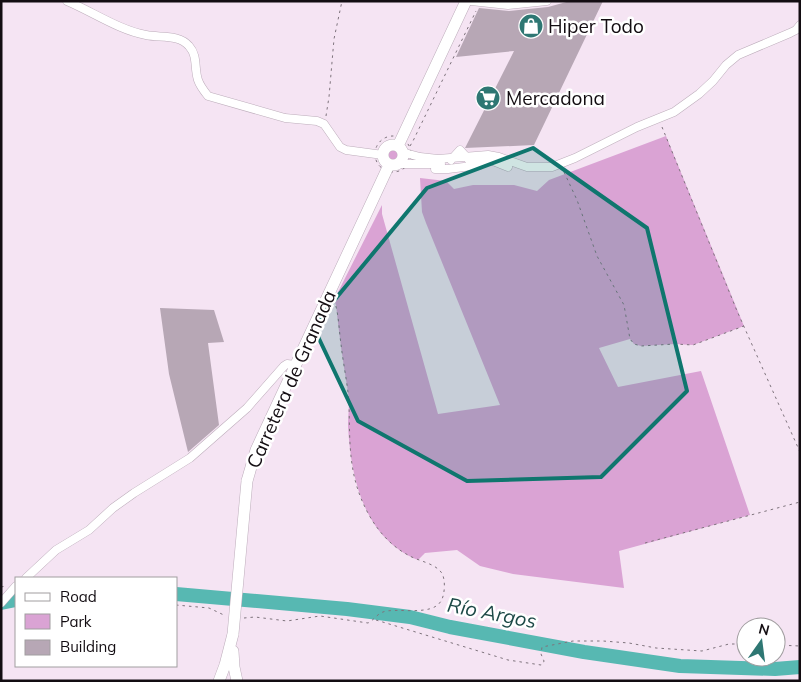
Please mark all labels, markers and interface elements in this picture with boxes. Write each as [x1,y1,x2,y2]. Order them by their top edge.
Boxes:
shop icon: Hiper Todo [518,13,544,39]
place label: Hiper Todo [548,14,644,38]
supermarket icon: Mercadona [475,85,501,111]
place label: Mercadona [506,86,605,110]
street label: Carretera de Granada [241,286,341,472]
legend [15,577,178,667]
text: Road [60,587,97,606]
water label: Río Argos [445,592,539,633]
text: Park [60,612,92,631]
north arrow [736,617,786,667]
text: N [757,619,771,639]
text: Building [60,637,116,656]

